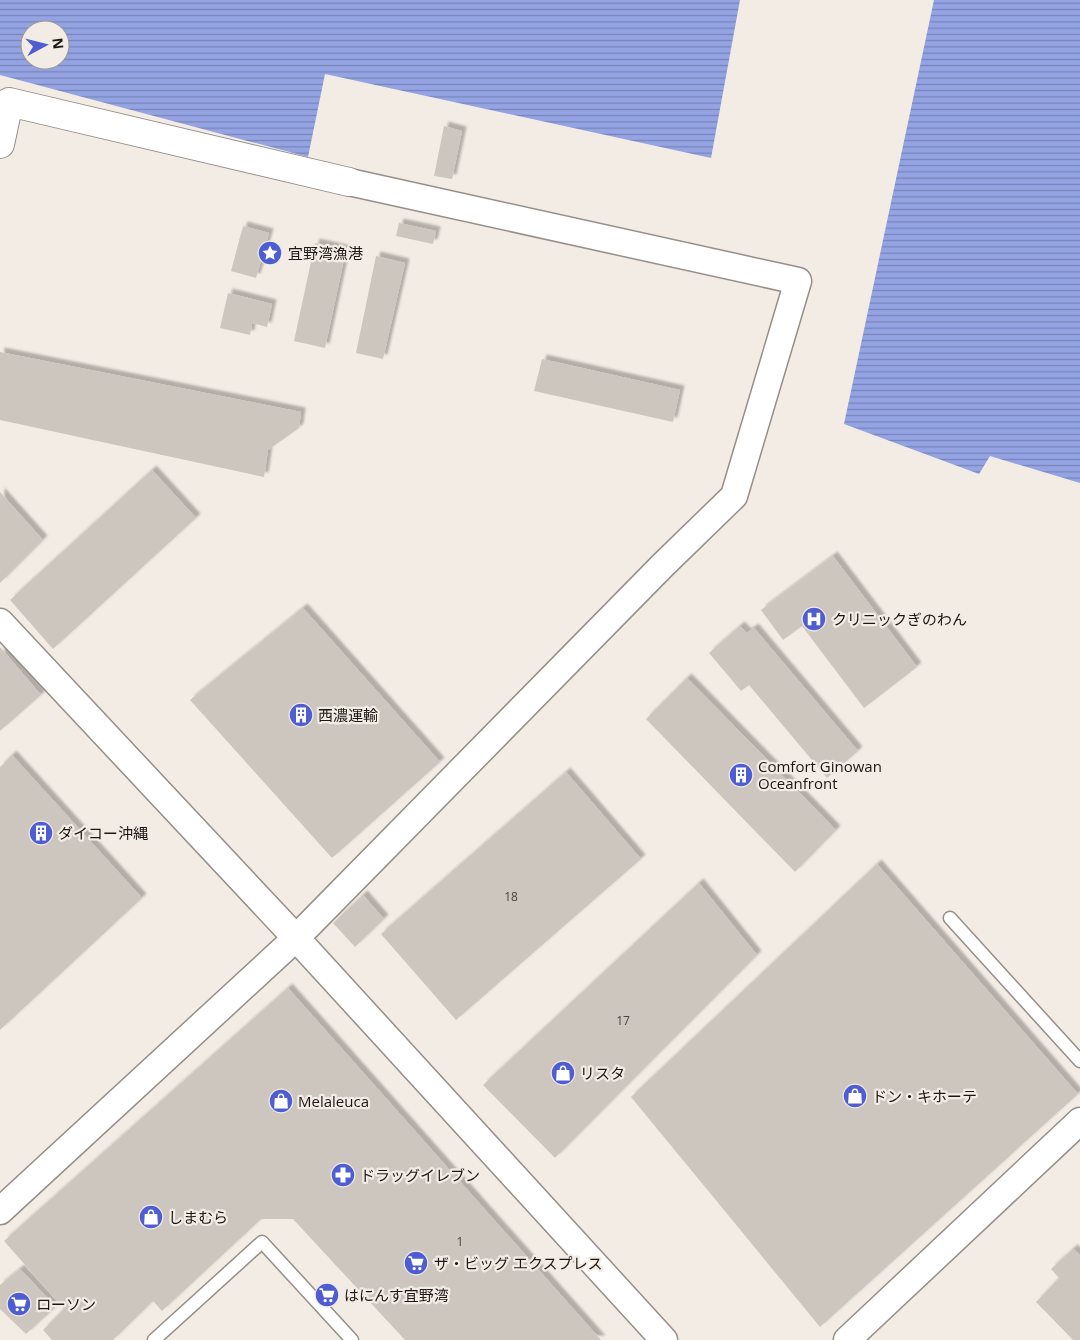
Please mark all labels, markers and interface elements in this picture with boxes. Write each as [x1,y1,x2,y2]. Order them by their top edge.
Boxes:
north arrow [20,20,70,70]
text: N [48,37,69,50]
place icon: 宜野湾漁港 [257,240,283,266]
place label: 宜野湾漁港 [288,243,363,263]
hospital icon: クリニックぎのわん [801,606,827,632]
place label: クリニックぎのわん [832,609,967,629]
building icon: 西濃運輸 [288,702,314,728]
place label: 西濃運輸 [318,705,378,725]
place label: Comfort Ginowan Oceanfront [758,756,882,793]
building icon: Comfort Ginowan Oceanfront [728,762,754,788]
building icon: ダイコー沖縄 [28,820,54,846]
place label: ダイコー沖縄 [58,823,148,843]
house number: 18 [504,888,518,905]
house number: 17 [616,1012,630,1029]
shop icon: リスタ [550,1060,576,1086]
place label: リスタ [580,1063,625,1083]
shop icon: ドン・キホーテ [842,1083,868,1109]
place label: ドン・キホーテ [872,1086,977,1106]
shop icon: Melaleuca [268,1088,294,1114]
place label: Melaleuca [298,1091,369,1111]
pharmacy icon: ドラッグイレブン [330,1162,356,1188]
place label: ドラッグイレブン [360,1165,480,1185]
shop icon: しまむら [138,1204,164,1230]
place label: しまむら [168,1207,228,1227]
house number: 1 [457,1233,463,1250]
supermarket icon: ザ・ビッグ エクスプレス [403,1250,429,1276]
place label: ザ・ビッグ エクスプレス [434,1253,602,1273]
supermarket icon: はにんす宜野湾 [314,1282,340,1308]
place label: はにんす宜野湾 [344,1285,449,1305]
supermarket icon: ローソン [6,1291,32,1317]
place label: ローソン [36,1294,96,1314]

